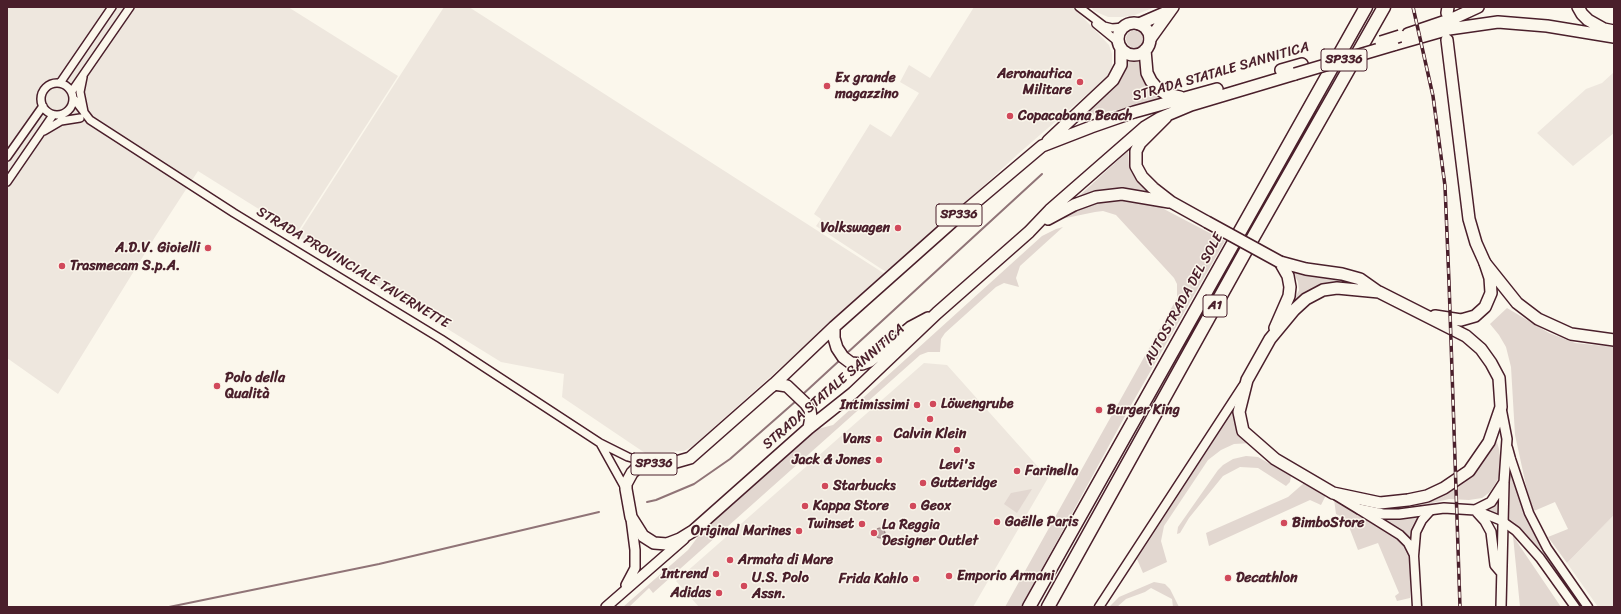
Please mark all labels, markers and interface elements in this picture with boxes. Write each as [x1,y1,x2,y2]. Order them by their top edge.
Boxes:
street label: STRADA STATALE SANNITICA [1131,39,1311,105]
road number: SP336 [1321,49,1367,71]
place label: Aeronautica Militare [997,66,1072,98]
place label: Ex grande magazzino [835,70,899,102]
marker: Aeronautica Militare [1075,77,1085,87]
marker: Ex grande magazzino [822,81,832,91]
place label: Copacabana Beach [1018,108,1132,124]
marker: Copacabana Beach [1005,111,1015,121]
street label: STRADA PROVINCIALE TAVERNETTE [253,203,453,333]
road number: SP336 [936,204,982,226]
place label: Volkswagen [820,220,890,236]
marker: Volkswagen [893,223,903,233]
street label: AUTOSTRADA DEL SOLE [1141,230,1227,368]
place label: A.D.V. Gioielli [115,240,200,256]
marker: A.D.V. Gioielli [203,243,213,253]
place label: Trasmecam S.p.A. [70,258,180,274]
marker: Trasmecam S.p.A. [57,261,67,271]
road number: A1 [1203,295,1227,317]
street label: STRADA STATALE SANNITICA [759,321,909,453]
place label: Polo della Qualità [225,370,285,402]
marker: Polo della Qualità [212,381,222,391]
place label: Löwengrube [941,396,1014,412]
place label: Intimissimi [840,397,909,413]
marker: Löwengrube [928,399,938,409]
marker: Intimissimi [912,400,922,410]
place label: Burger King [1107,402,1180,418]
marker: Burger King [1094,405,1104,415]
marker: Calvin Klein [925,414,935,424]
place label: Calvin Klein [894,426,966,442]
place label: Vans [843,431,871,447]
marker: Vans [874,434,884,444]
marker: Levi's [952,445,962,455]
place label: Jack & Jones [792,452,871,468]
road number: SP336 [631,453,677,475]
marker: Jack & Jones [874,455,884,465]
place label: Levi's [939,457,975,473]
place label: Farinella [1025,463,1079,479]
marker: Farinella [1012,466,1022,476]
place label: Gutteridge [931,475,997,491]
place label: Starbucks [833,478,896,494]
marker: Gutteridge [918,478,928,488]
marker: Starbucks [820,481,830,491]
place label: Kappa Store [813,498,889,514]
place label: Geox [921,498,951,514]
marker: Kappa Store [800,501,810,511]
marker: Geox [908,501,918,511]
place label: Gaëlle Paris [1005,514,1078,530]
place label: BimboStore [1292,515,1364,531]
place label: Twinset [807,516,854,532]
place label: La Reggia Designer Outlet [882,517,978,550]
marker: Gaëlle Paris [992,517,1002,527]
marker: BimboStore [1279,518,1289,528]
marker: Twinset [857,519,867,529]
place label: Original Marines [691,523,791,539]
marker: Original Marines [794,526,804,536]
marker: La Reggia Designer Outlet [869,528,879,538]
place label: Armata di Mare [738,552,833,568]
marker: Armata di Mare [725,555,735,565]
place label: Intrend [661,566,708,582]
place label: Emporio Armani [957,568,1054,584]
marker: Intrend [711,569,721,579]
place label: U.S. Polo Assn. [752,570,809,602]
place label: Decathlon [1236,570,1298,586]
place label: Frida Kahlo [839,571,908,587]
marker: Emporio Armani [944,571,954,581]
marker: Decathlon [1223,573,1233,583]
marker: Frida Kahlo [911,574,921,584]
marker: U.S. Polo Assn. [739,581,749,591]
place label: Adidas [670,585,711,601]
marker: Adidas [714,588,724,598]

